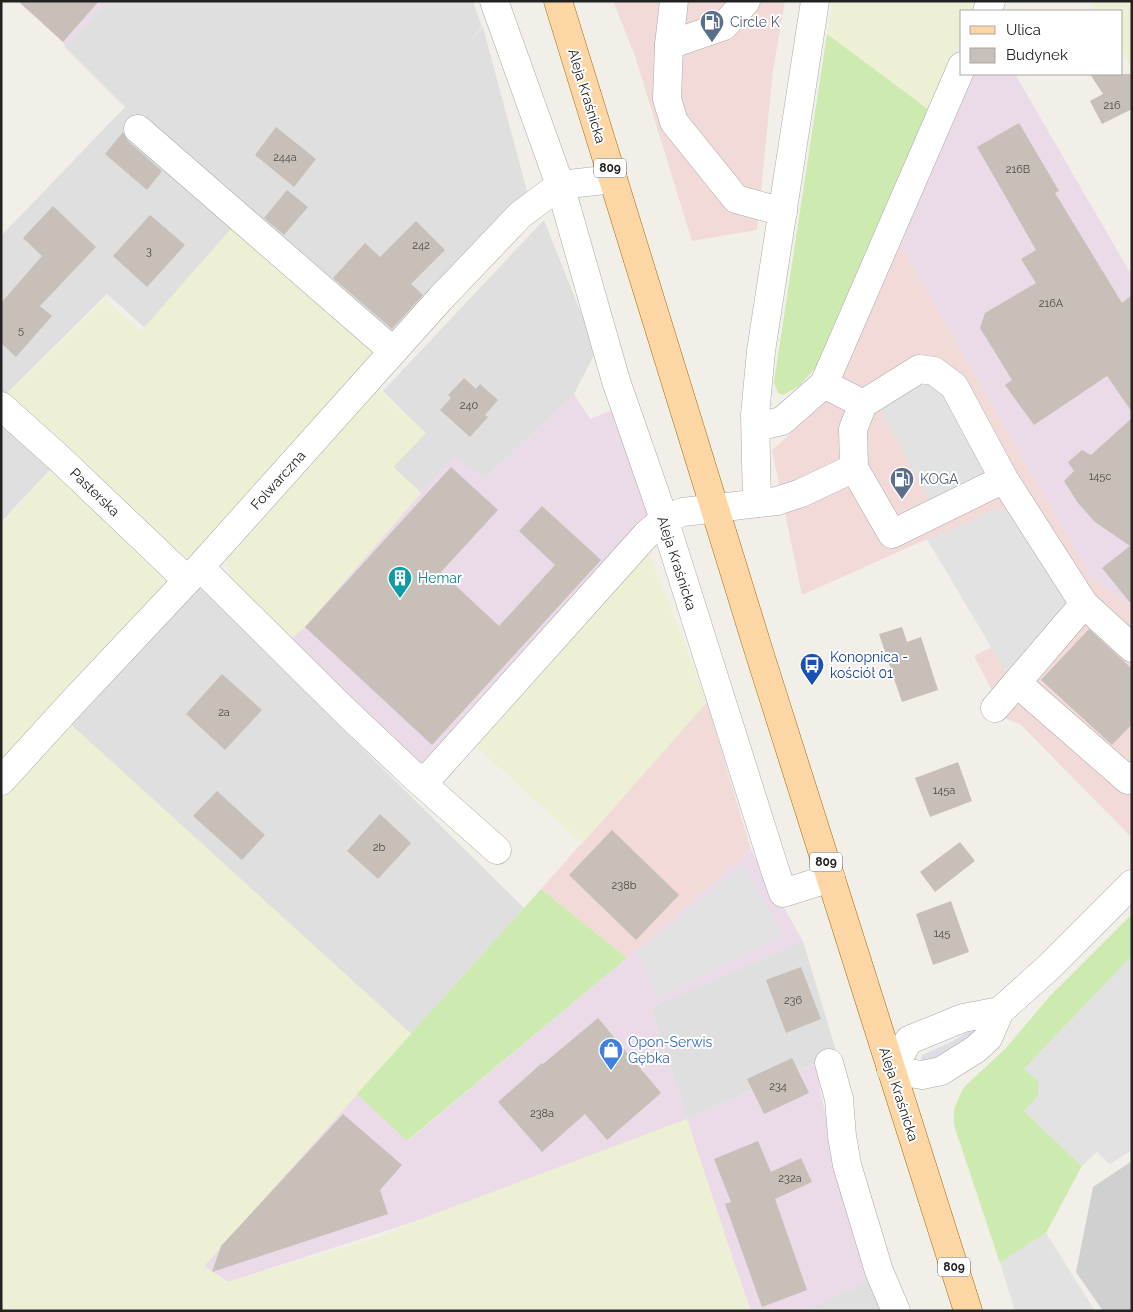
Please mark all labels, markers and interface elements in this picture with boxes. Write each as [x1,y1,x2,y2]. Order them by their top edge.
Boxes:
fuel station icon: Circle K [699,9,725,43]
legend [960,10,1123,75]
place label: Circle K [730,14,780,30]
text: Ulica [1006,21,1041,39]
text: Budynek [1006,46,1068,64]
street label: Aleja Kraśnicka [565,47,609,145]
house number: 216 [1103,99,1121,112]
house number: 244a [273,151,297,164]
road number: 809 [594,158,626,178]
house number: 216B [1006,163,1030,176]
house number: 242 [412,239,430,252]
house number: 3 [146,245,152,258]
house number: 216A [1039,297,1064,310]
house number: 5 [18,324,24,337]
house number: 240 [460,399,478,412]
street label: Folwarczna [247,447,309,513]
street label: Pasterska [67,465,123,519]
fuel station icon: KOGA [889,466,915,500]
house number: 145c [1089,470,1111,483]
place label: KOGA [920,471,959,487]
street label: Aleja Kraśnicka [654,514,700,612]
building icon: Hemar [387,565,413,599]
place label: Hemar [418,570,462,586]
place label: Konopnica - kościół 01 [830,649,908,681]
bus stop icon: Konopnica - kościół 01 [799,652,825,686]
house number: 2a [218,706,230,719]
house number: 145a [933,784,955,797]
house number: 2b [373,841,385,854]
road number: 809 [810,852,842,872]
house number: 238b [612,879,637,892]
house number: 145 [934,927,950,940]
house number: 236 [784,994,802,1007]
place label: Opon-Serwis Gębka [628,1034,713,1066]
shop icon: Opon-Serwis Gębka [598,1037,624,1071]
street label: Aleja Kraśnicka [876,1045,922,1143]
house number: 234 [769,1080,787,1093]
house number: 238a [530,1107,554,1120]
house number: 232a [778,1172,802,1185]
road number: 809 [938,1258,970,1276]

